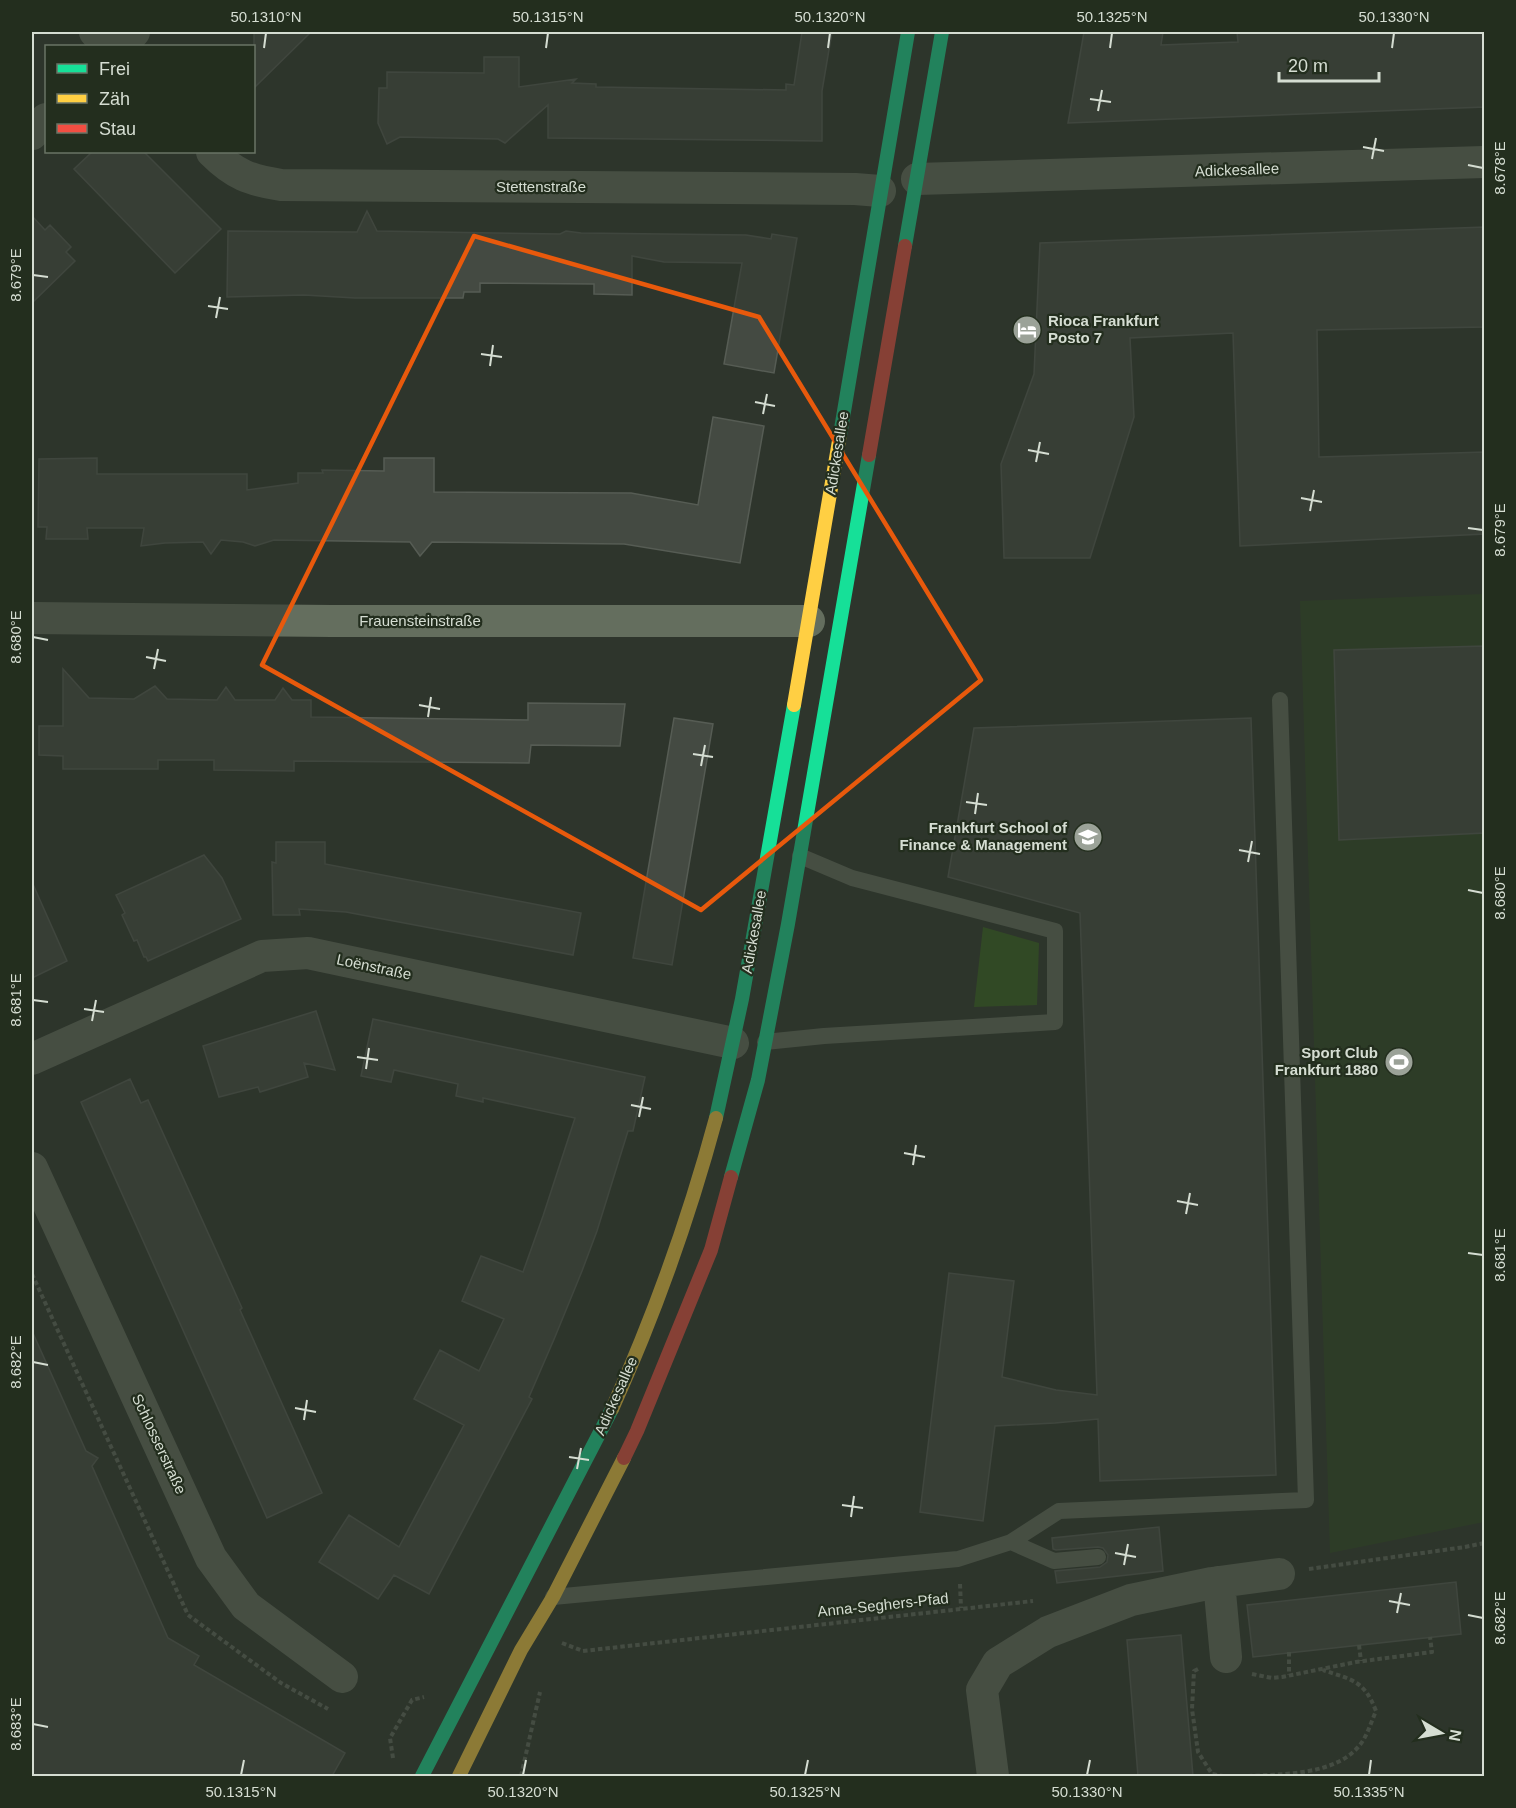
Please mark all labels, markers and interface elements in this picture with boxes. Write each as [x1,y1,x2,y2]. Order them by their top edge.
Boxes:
text: 50.1310°N [230,8,302,25]
text: 50.1315°N [512,8,584,25]
text: 50.1320°N [794,8,866,25]
text: 50.1325°N [1076,8,1148,25]
text: 50.1330°N [1358,8,1430,25]
legend [45,45,255,153]
scale bar [1279,45,1380,83]
text: 20 m [1288,56,1328,76]
text: Frei [99,59,130,79]
text: Zäh [99,89,130,109]
text: Stau [99,119,136,139]
text: 8.678°E [1491,141,1508,195]
street label: Adickesallee [1195,160,1279,179]
street label: Stettenstraße [496,178,586,195]
text: 8.679°E [7,248,24,302]
place label: Rioca Frankfurt Posto 7 [1048,312,1159,346]
hotel icon: Rioca Frankfurt Posto 7 [1011,314,1043,346]
street label: Adickesallee [822,410,851,496]
text: 8.679°E [1491,503,1508,557]
text: 8.680°E [7,610,24,664]
street label: Frauensteinstraße [359,612,481,629]
place label: Frankfurt School of Finance & Management [899,819,1068,853]
school or university icon: Frankfurt School of Finance & Management [1072,821,1104,853]
text: 8.680°E [1491,866,1508,920]
street label: Adickesallee [738,889,769,975]
street label: Loënstraße [335,950,413,983]
text: 8.681°E [7,973,24,1027]
place label: Sport Club Frankfurt 1880 [1275,1044,1378,1078]
sports icon: Sport Club Frankfurt 1880 [1383,1046,1415,1078]
text: 8.681°E [1491,1228,1508,1282]
text: 8.682°E [7,1335,24,1389]
street label: Adickesallee [591,1354,640,1438]
street label: Schlosserstraße [129,1391,190,1496]
street label: Anna-Seghers-Pfad [817,1589,949,1620]
text: 8.682°E [1491,1591,1508,1645]
text: 8.683°E [7,1697,24,1751]
north arrow [1411,1703,1471,1763]
text: N [1446,1728,1465,1743]
text: 50.1315°N [205,1783,277,1800]
text: 50.1320°N [487,1783,559,1800]
text: 50.1325°N [769,1783,841,1800]
text: 50.1330°N [1051,1783,1123,1800]
text: 50.1335°N [1333,1783,1405,1800]

